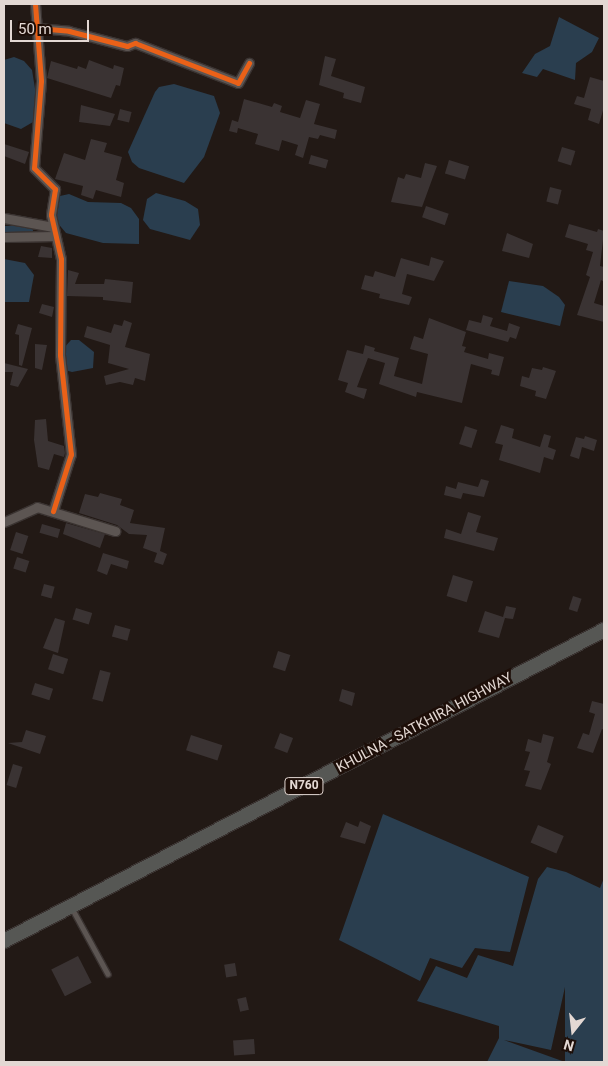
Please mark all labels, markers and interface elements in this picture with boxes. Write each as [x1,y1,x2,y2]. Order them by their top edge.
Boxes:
scale bar [12,10,91,42]
text: 50 m [18,20,52,38]
street label: KHULNA - SATKHIRA HIGHWAY [333,668,515,776]
road number: N760 [284,776,324,796]
north arrow [548,1006,598,1056]
text: N [562,1036,576,1054]

